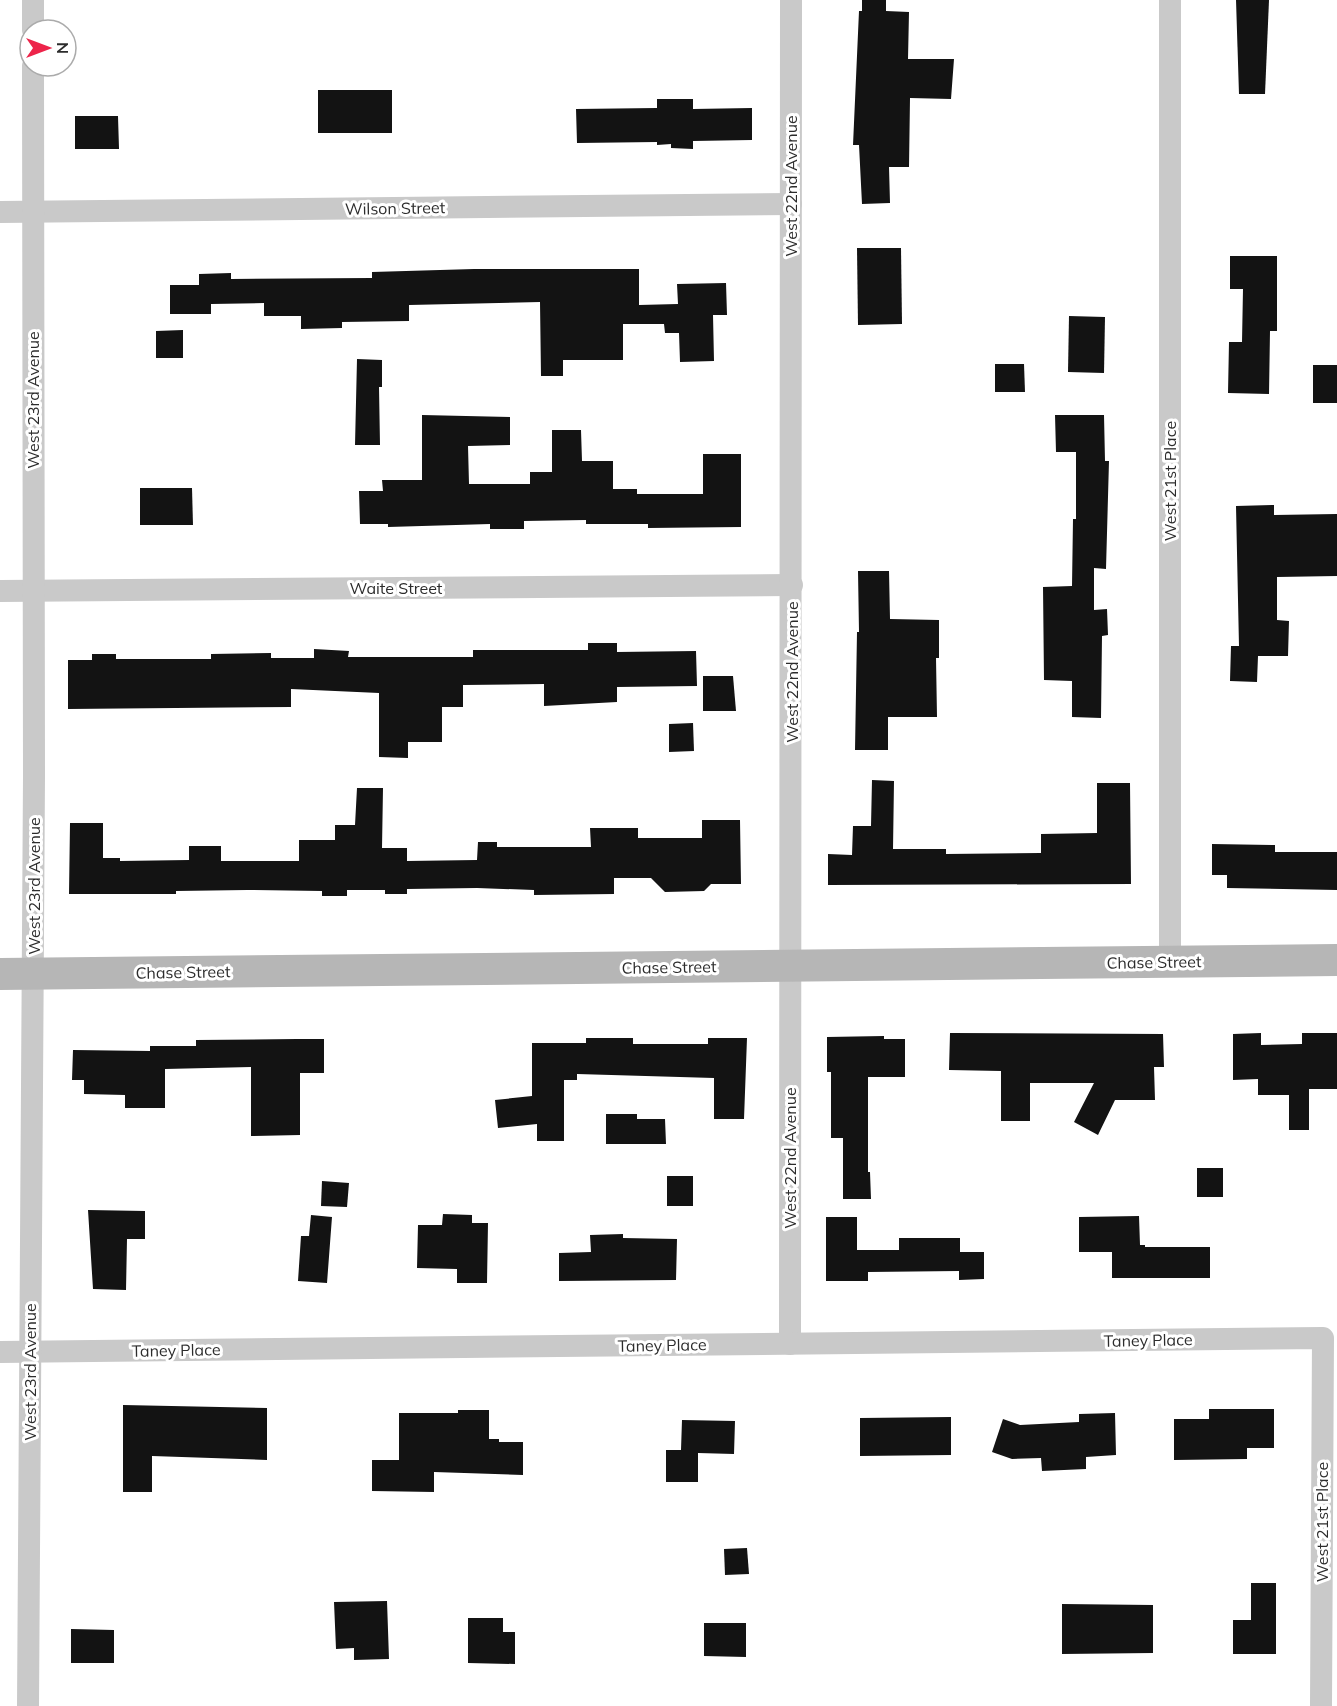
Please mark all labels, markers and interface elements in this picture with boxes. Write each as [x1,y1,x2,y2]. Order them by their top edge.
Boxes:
north arrow [18,18,78,78]
text: N [53,42,73,54]
street label: West 22nd Avenue [781,115,801,257]
street label: Wilson Street [345,197,446,219]
street label: West 23rd Avenue [23,331,43,469]
street label: West 21st Place [1160,421,1180,541]
street label: Waite Street [350,578,443,598]
street label: West 22nd Avenue [782,601,802,743]
street label: West 23rd Avenue [24,817,44,955]
street label: Chase Street [1106,951,1202,973]
street label: Chase Street [621,956,717,978]
street label: Chase Street [135,961,231,983]
street label: West 22nd Avenue [780,1087,800,1229]
street label: West 23rd Avenue [20,1303,40,1441]
street label: Taney Place [1103,1329,1193,1351]
street label: Taney Place [617,1334,707,1356]
street label: Taney Place [131,1339,221,1361]
street label: West 21st Place [1312,1462,1332,1582]

